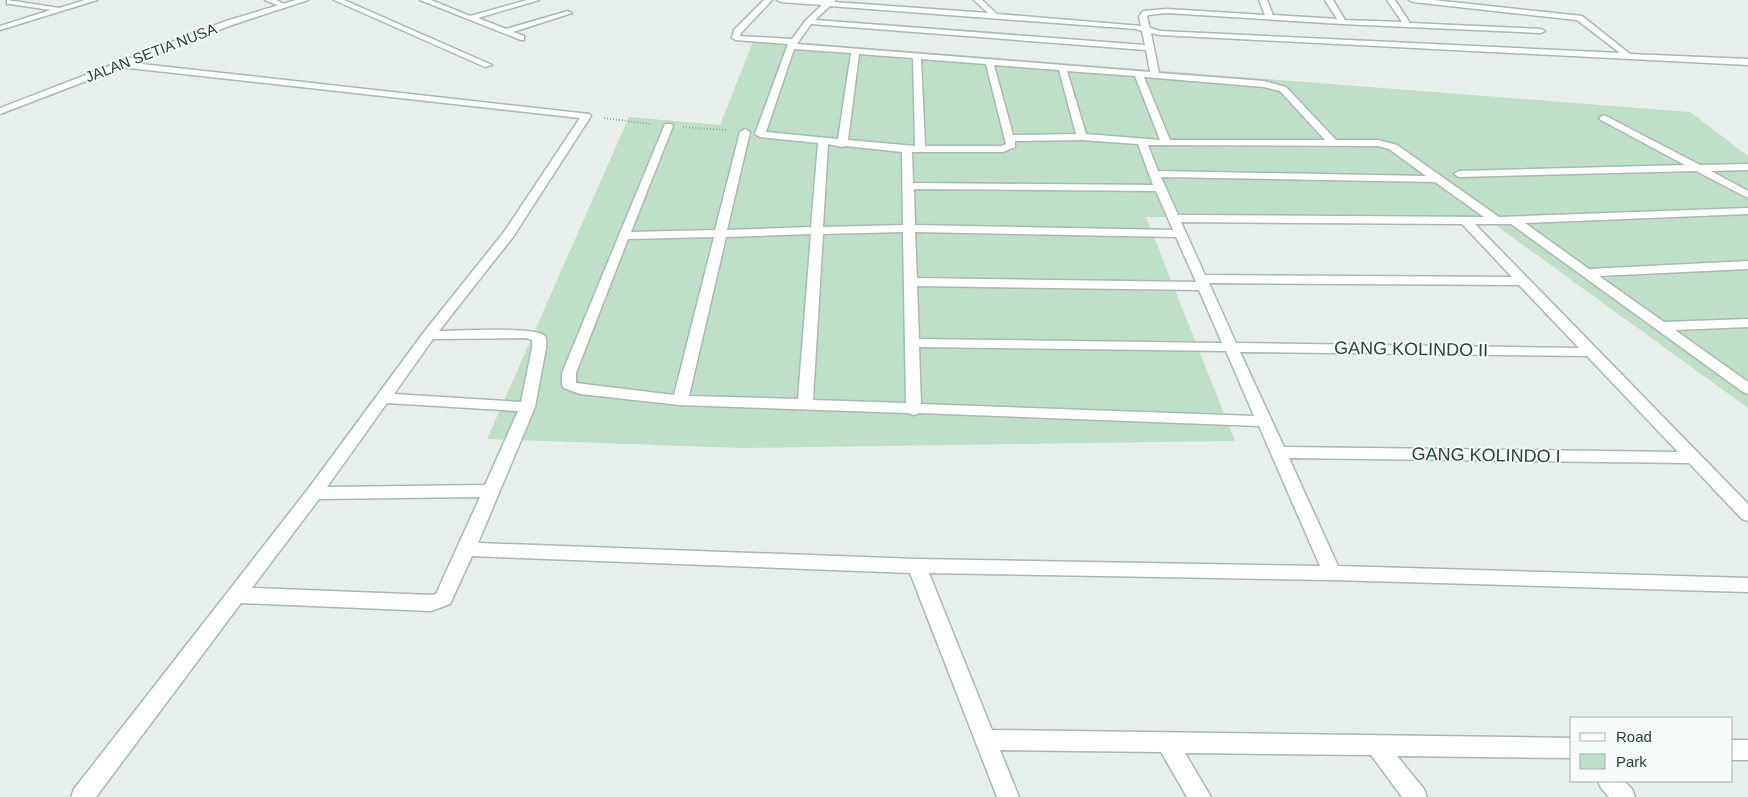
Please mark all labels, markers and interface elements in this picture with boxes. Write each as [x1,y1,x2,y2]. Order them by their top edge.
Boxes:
street label: JALAN SETIA NUSA [83,20,219,85]
street label: GANG KOLINDO II [1334,338,1488,360]
street label: GANG KOLINDO I [1411,444,1561,466]
legend [1570,717,1733,782]
text: Road [1616,728,1652,745]
text: Park [1616,753,1647,770]

